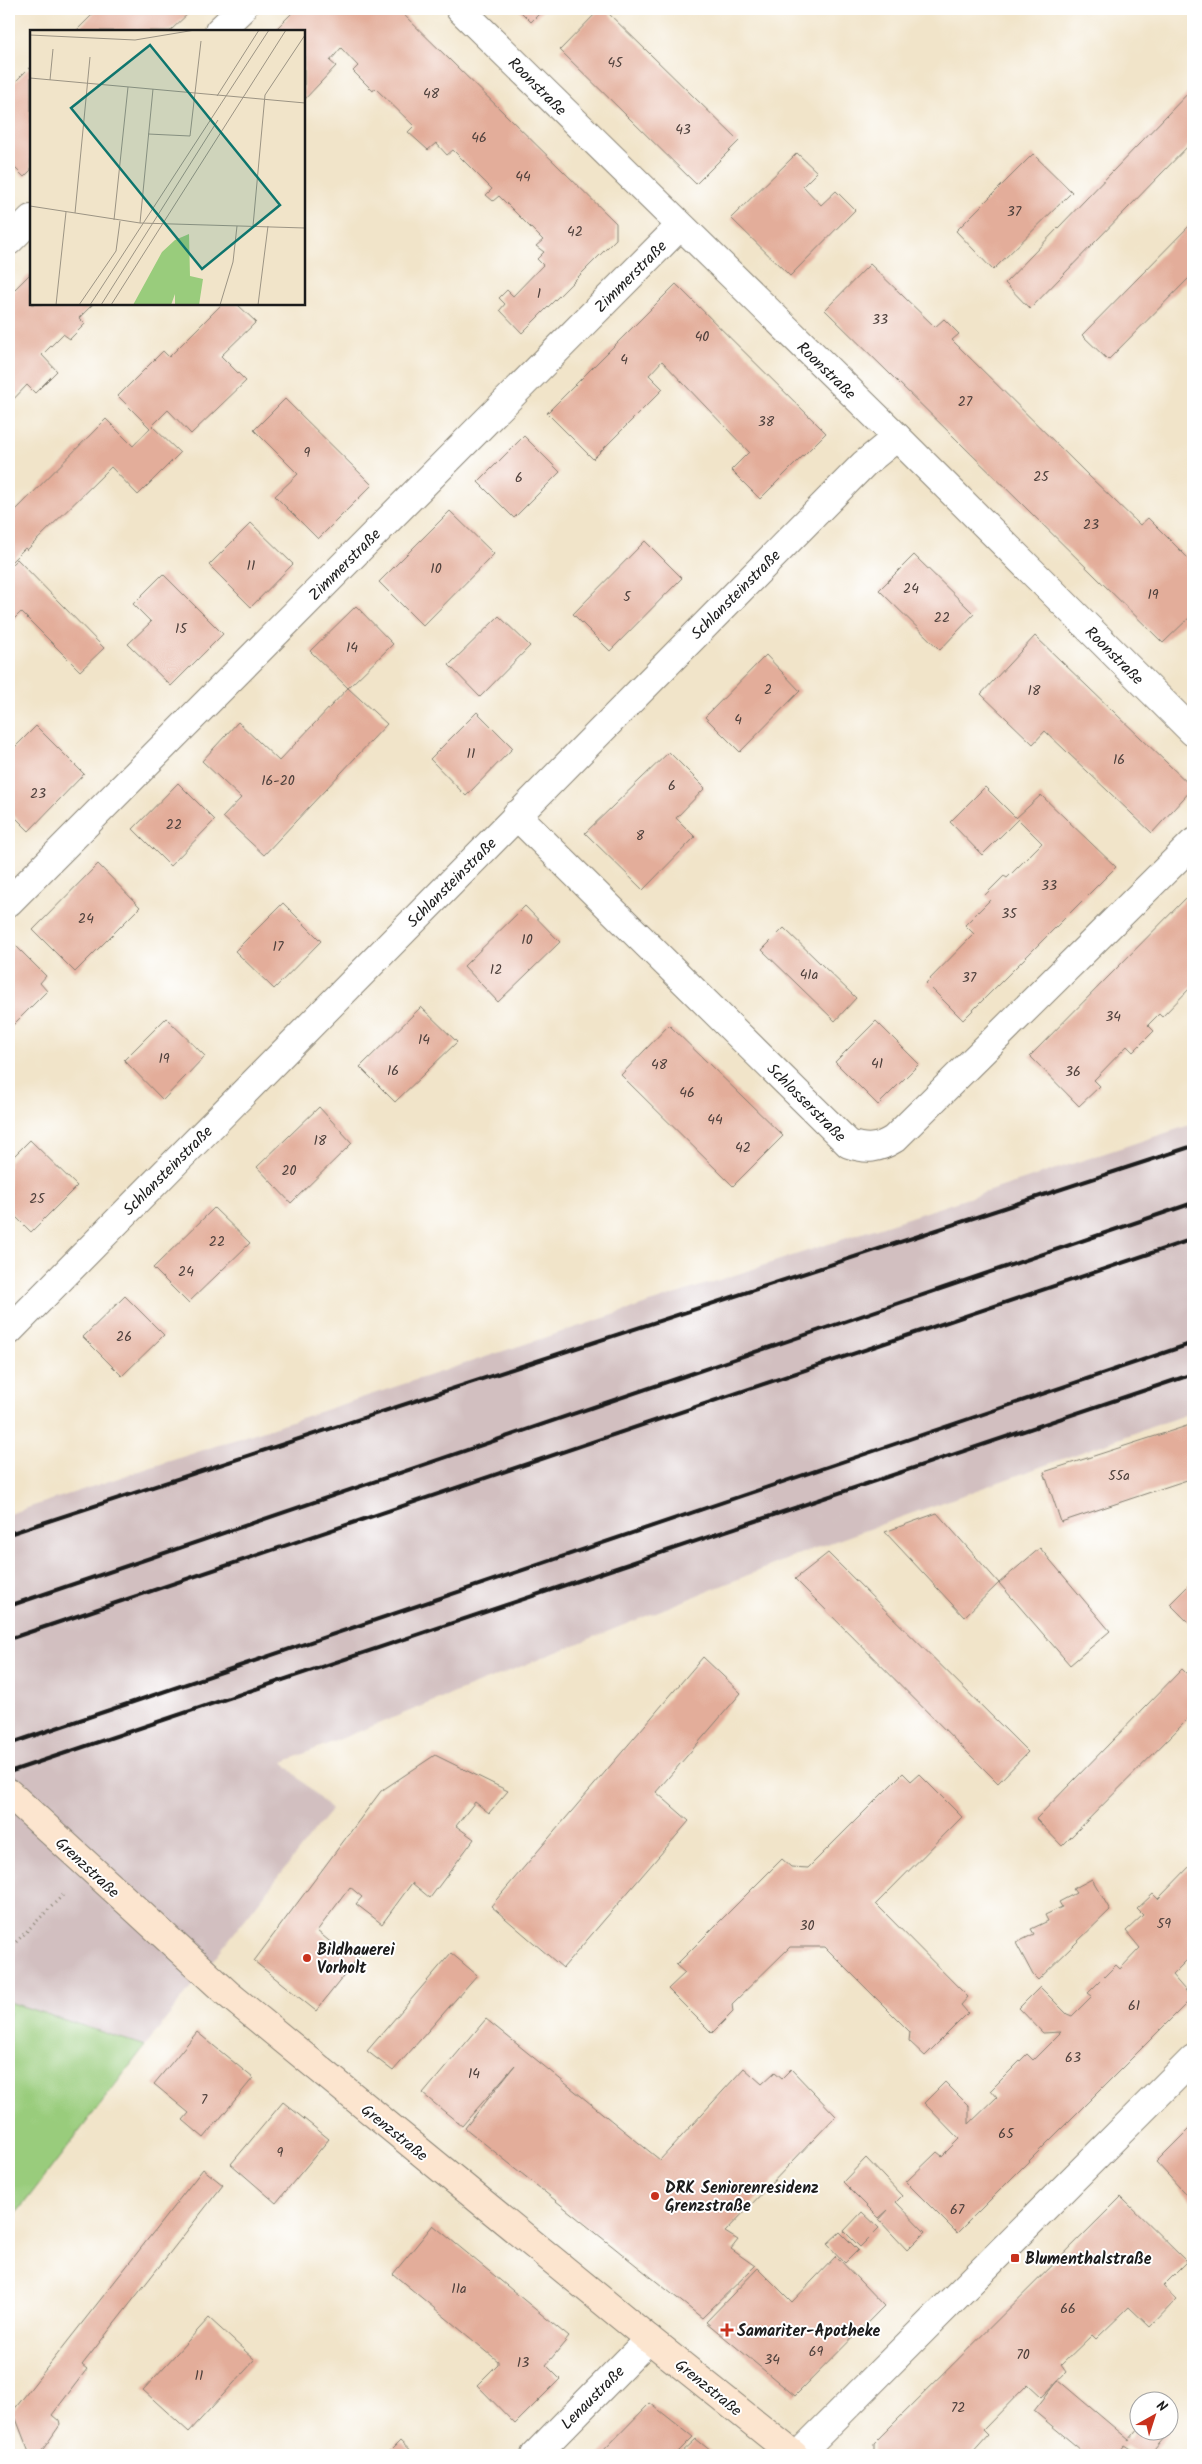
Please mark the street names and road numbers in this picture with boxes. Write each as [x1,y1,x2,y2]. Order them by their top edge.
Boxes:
street label: Roonstraße [502,52,572,122]
street label: Zimmerstraße [589,235,673,319]
street label: Roonstraße [790,336,862,406]
street label: Zimmerstraße [303,523,387,607]
street label: Schlansteinstraße [685,544,787,646]
street label: Roonstraße [1079,621,1149,691]
street label: Schlansteinstraße [401,832,503,934]
street label: Schlosserstraße [760,1058,851,1149]
street label: Schlansteinstraße [117,1120,219,1222]
street label: Grenzstraße [49,1832,125,1905]
street label: Grenzstraße [355,2098,433,2168]
street label: Grenzstraße [669,2353,747,2423]
street label: Lenaustraße [555,2360,631,2436]

